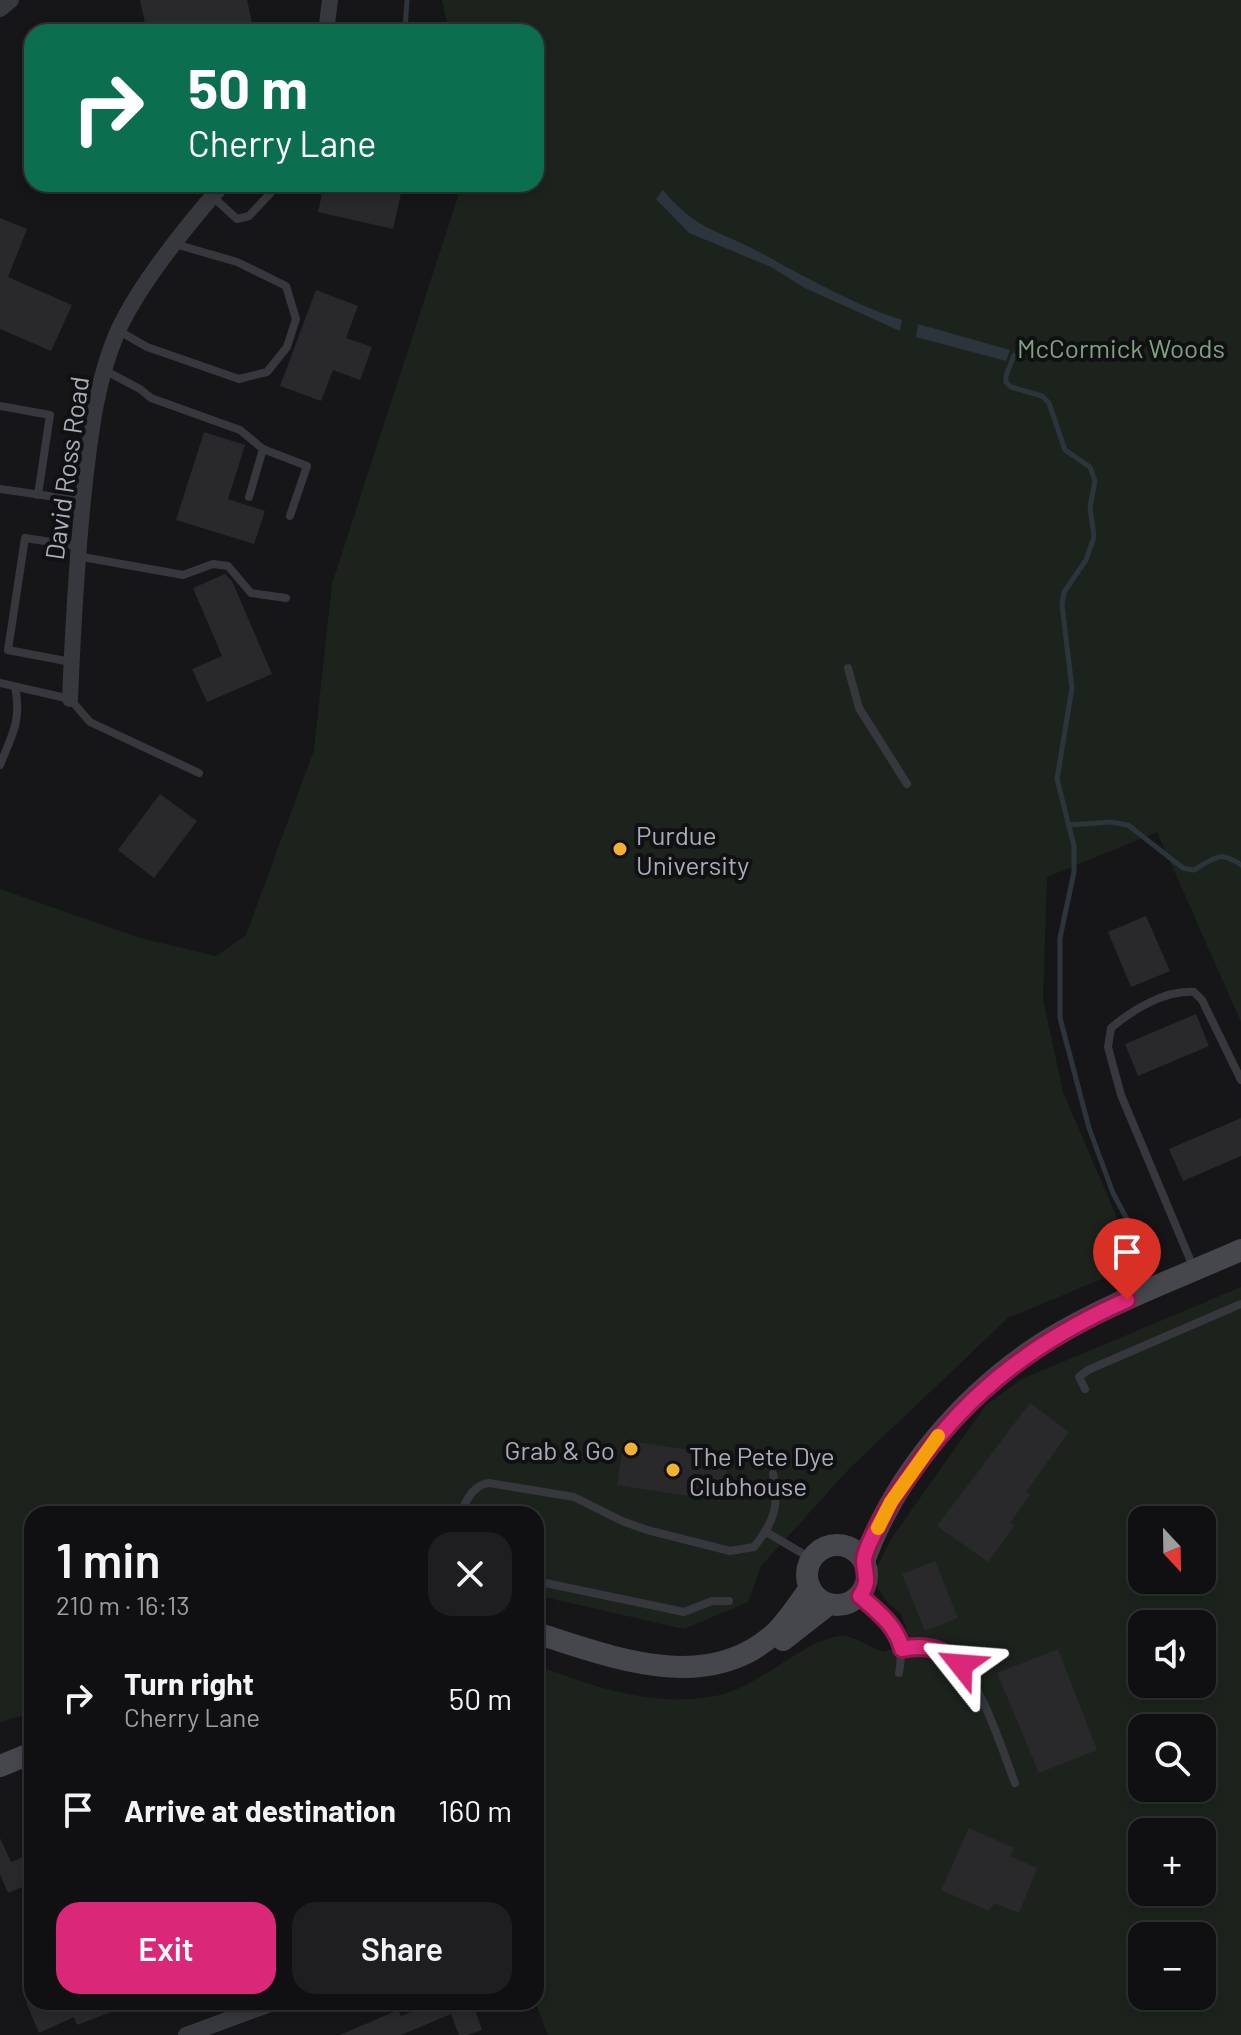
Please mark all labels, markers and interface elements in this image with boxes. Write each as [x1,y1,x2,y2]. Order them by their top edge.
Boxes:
text: 50 m [188,53,308,120]
icon: right [56,56,160,160]
text: Cherry Lane [188,121,376,164]
park label: McCormick Woods [1017,332,1225,363]
street label: David Ross Road [38,374,94,562]
place label: Purdue University [636,819,749,880]
marker: Purdue University [611,840,629,858]
pin [1093,1218,1161,1300]
icon: arrive [1105,1230,1149,1274]
place label: Grab & Go [505,1434,615,1465]
marker: Grab & Go [622,1440,640,1458]
place label: The Pete Dye Clubhouse [689,1440,835,1501]
marker: The Pete Dye Clubhouse [664,1461,682,1479]
north arrow [1128,1506,1216,1594]
map controls [1128,1506,1216,2010]
text: 1 min [56,1530,161,1588]
button: close [428,1532,512,1616]
text: 210 m · 16:13 [56,1589,190,1620]
button: sound [1128,1610,1216,1698]
position arrow [919,1623,1003,1707]
text: Turn right [124,1665,254,1701]
icon: right [56,1676,100,1720]
text: 50 m [449,1680,512,1716]
text: Cherry Lane [124,1701,260,1732]
button: search [1128,1714,1216,1802]
icon: arrive [56,1788,100,1832]
text: Arrive at destination [124,1792,396,1828]
text: 160 m [438,1792,512,1828]
button: + [1128,1818,1216,1906]
button: Exit [56,1902,276,1994]
button: Share [292,1902,512,1994]
button: − [1128,1922,1216,2010]

